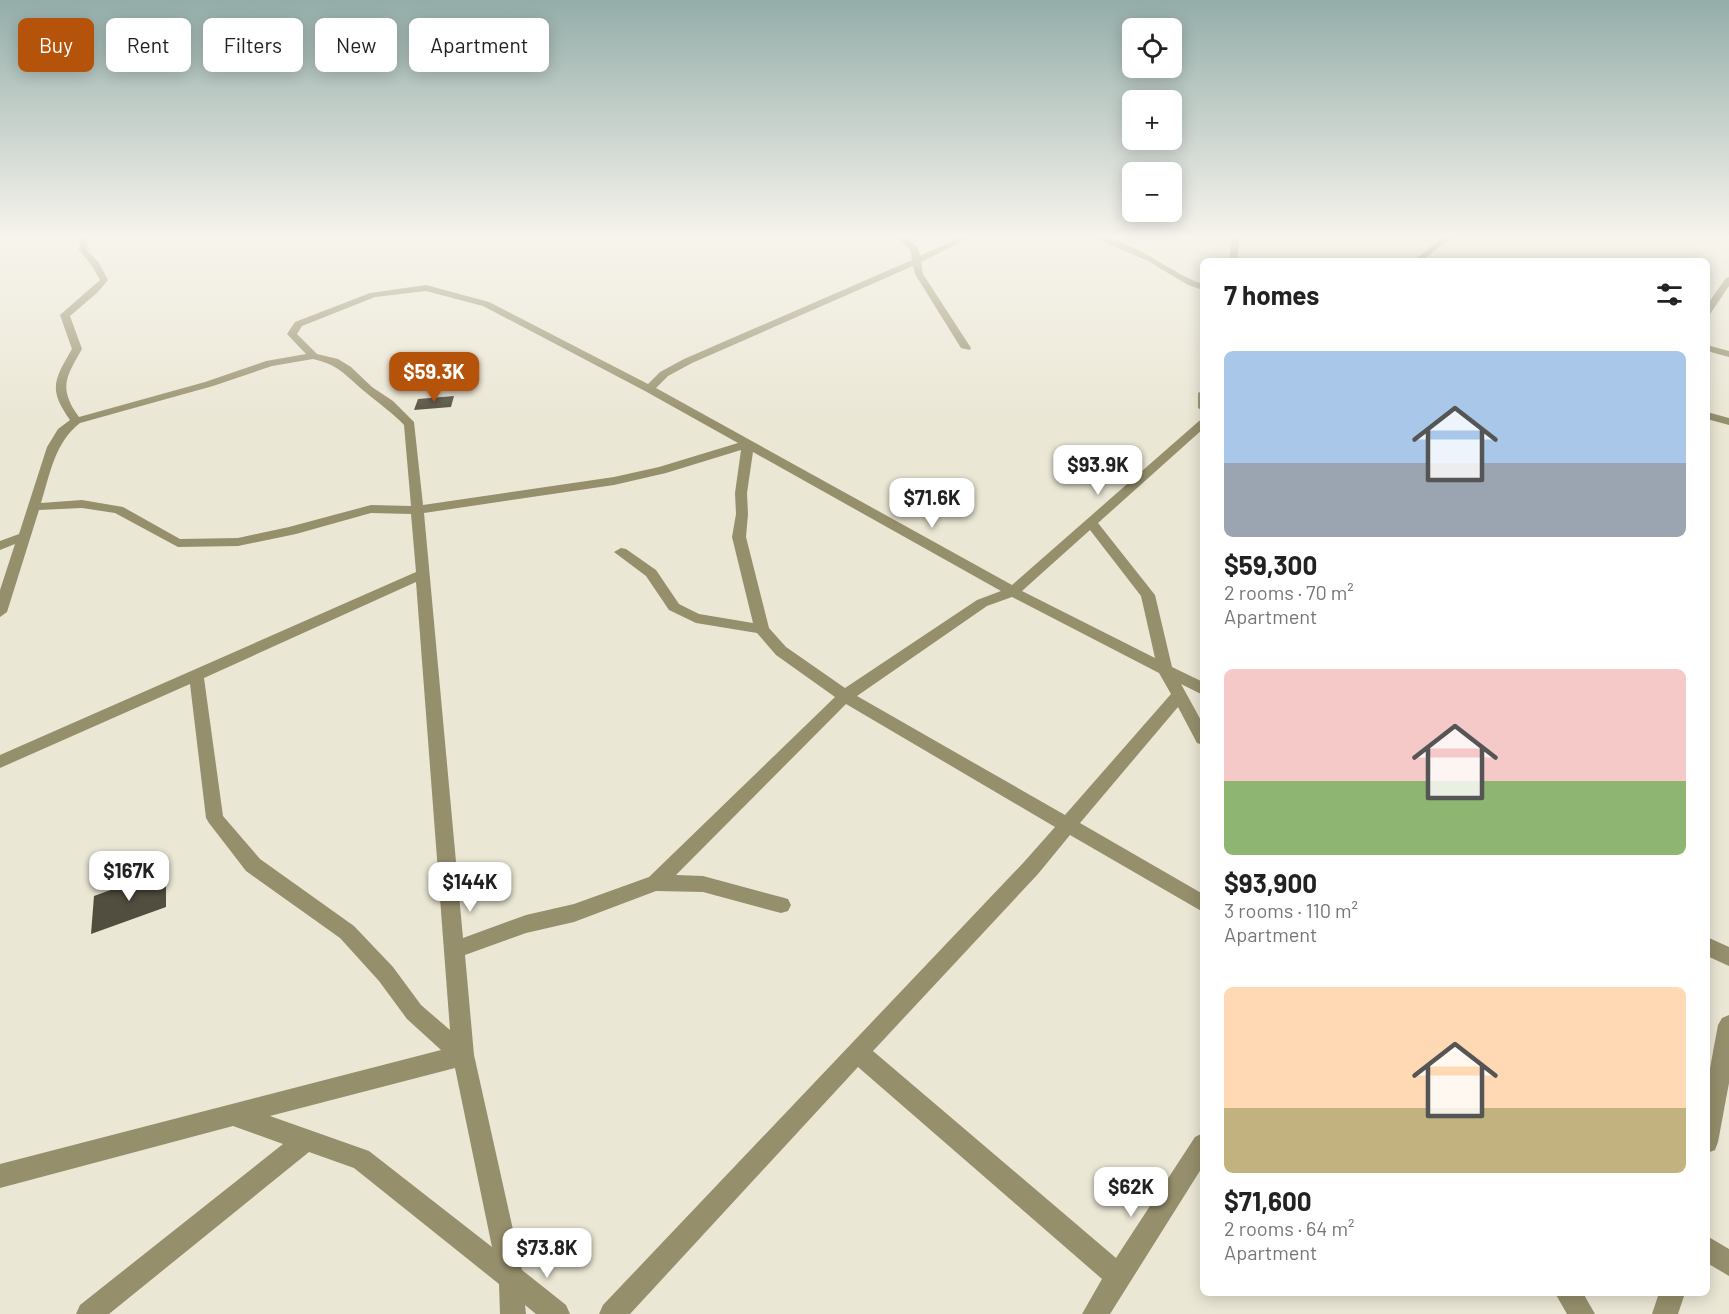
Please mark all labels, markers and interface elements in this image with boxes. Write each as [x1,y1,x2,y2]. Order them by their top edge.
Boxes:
chip: Buy [18,18,94,72]
chip: Rent [106,18,191,72]
chip: Filters [203,18,303,72]
chip: New [315,18,397,72]
chip: Apartment [409,18,549,72]
map controls [1122,18,1182,222]
button: locate [1122,18,1182,78]
button: + [1122,90,1182,150]
button: − [1122,162,1182,222]
icon: filters [1653,278,1686,311]
text: 7 homes [1224,279,1319,310]
pin: $59.3K [385,352,483,403]
text: $59.3K [403,359,465,383]
icon: home [1401,390,1509,498]
pin: $93.9K [1049,445,1147,496]
text: $93.9K [1067,452,1129,476]
pin: $71.6K [883,478,981,529]
text: $71.6K [903,485,961,509]
text: $59,300 [1224,549,1317,580]
text: 2 rooms · 70 m² [1224,580,1354,604]
text: Apartment [1224,604,1317,628]
icon: home [1401,708,1509,816]
pin: $167K [87,851,171,902]
text: $167K [103,858,155,882]
pin: $144K [428,862,512,913]
text: $93,900 [1224,867,1317,898]
text: $144K [442,869,498,893]
text: 3 rooms · 110 m² [1224,898,1358,922]
text: Apartment [1224,922,1317,946]
icon: home [1401,1026,1509,1134]
pin: $62K [1095,1167,1167,1218]
text: $62K [1108,1174,1154,1198]
text: $71,600 [1224,1185,1312,1216]
text: 2 rooms · 64 m² [1224,1216,1354,1240]
pin: $73.8K [498,1228,596,1279]
text: $73.8K [517,1235,577,1259]
text: Apartment [1224,1240,1317,1264]

